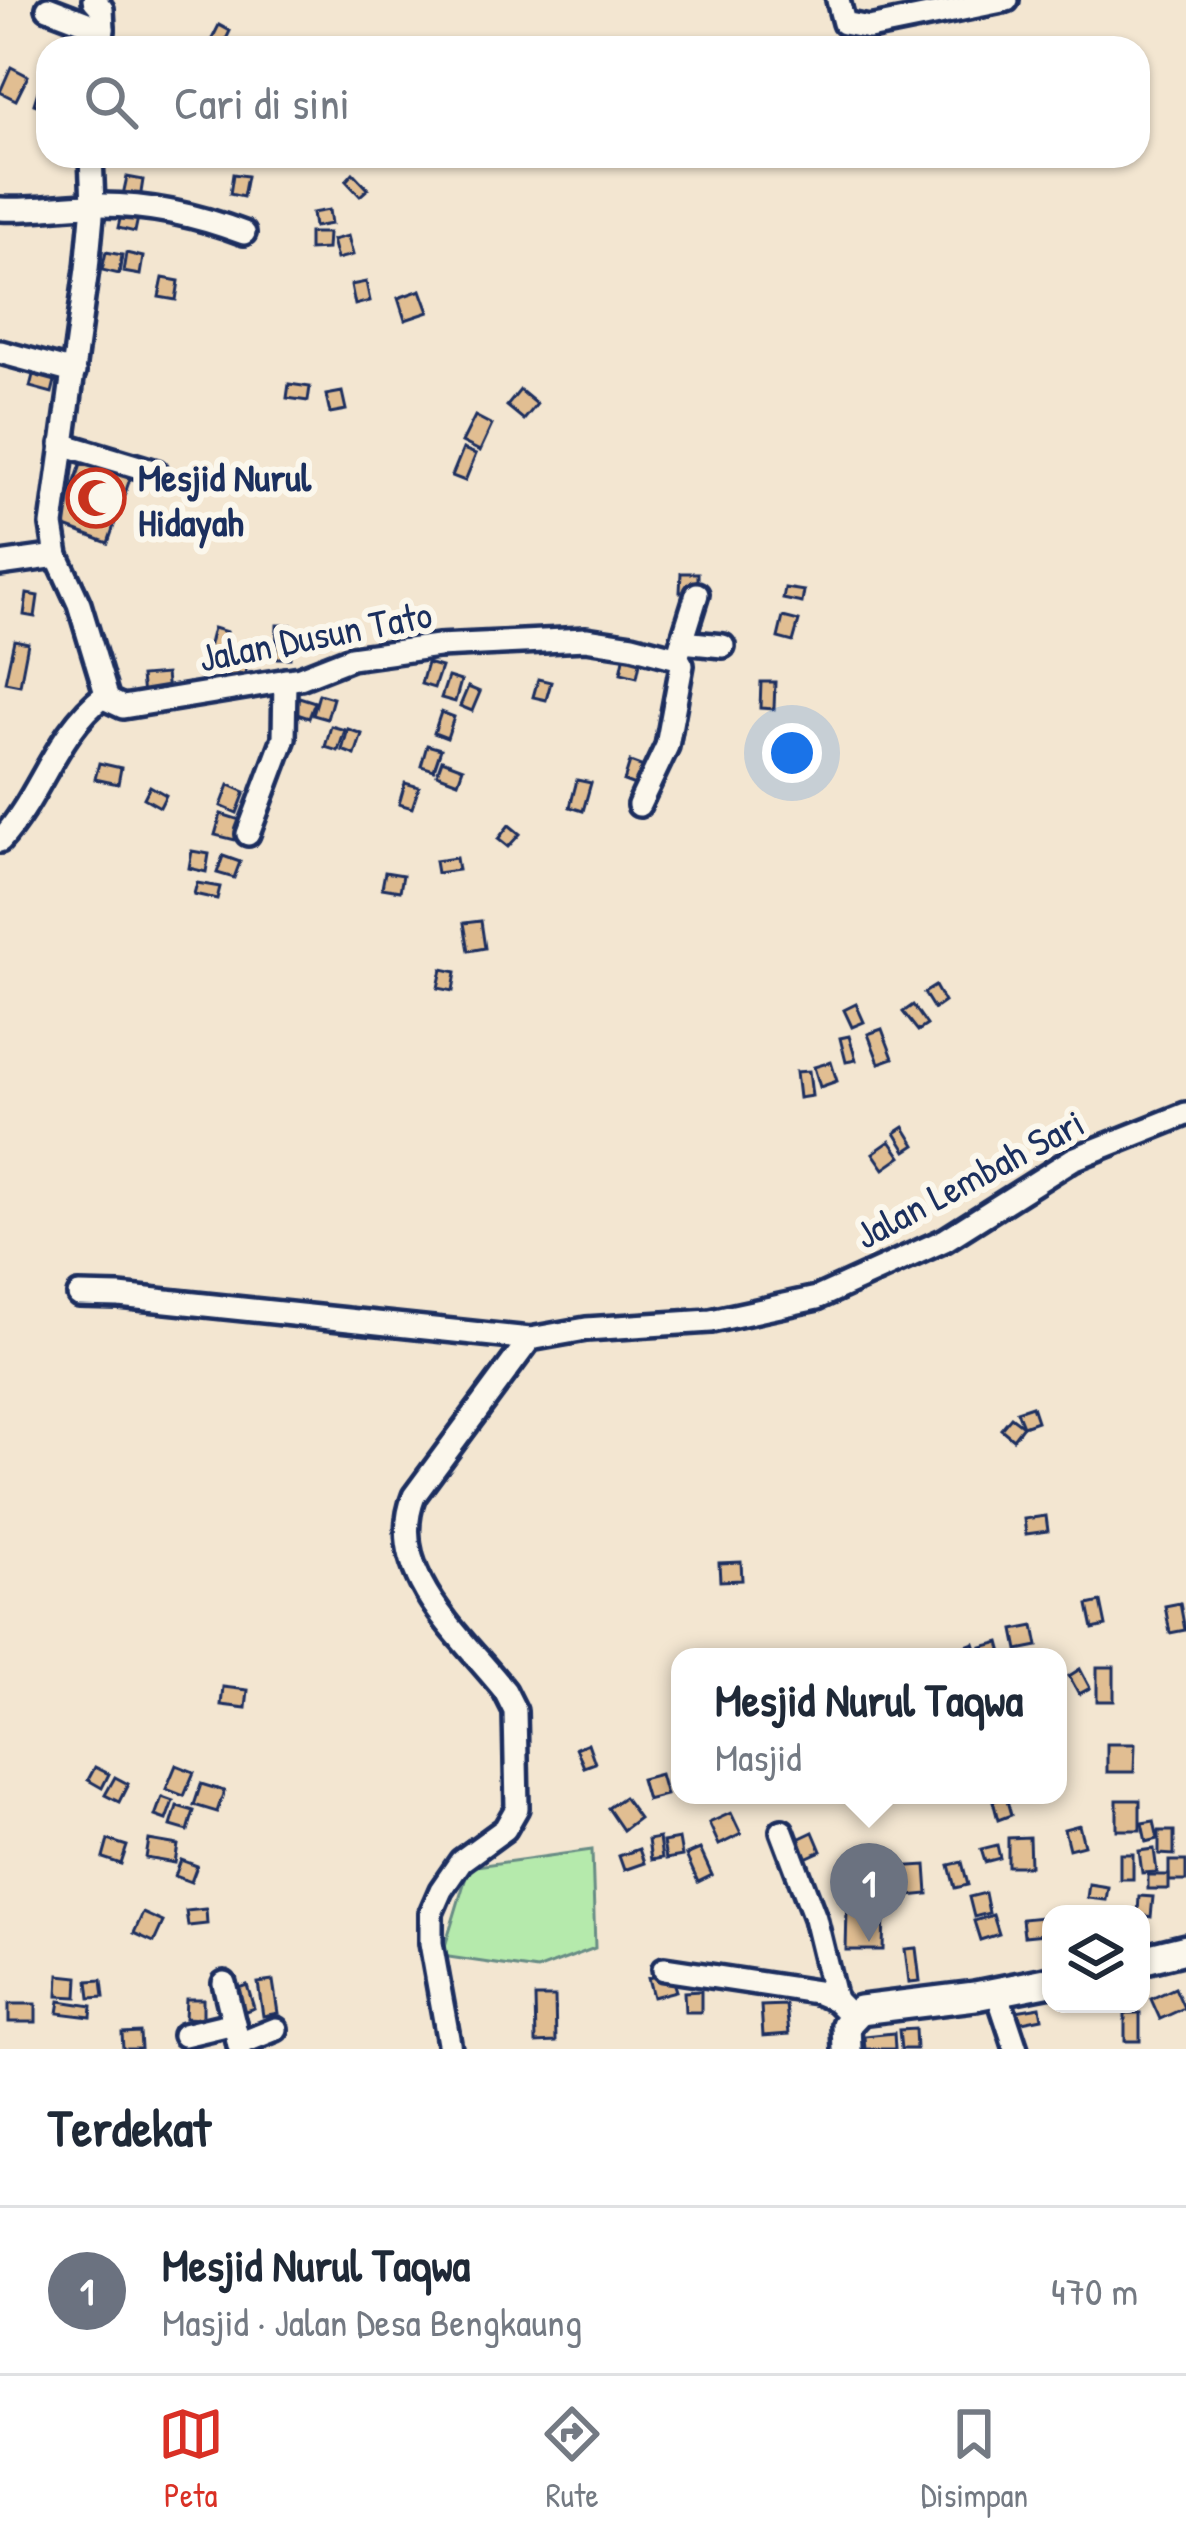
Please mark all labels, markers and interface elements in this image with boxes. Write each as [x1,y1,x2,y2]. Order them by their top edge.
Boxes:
search box [36,36,1150,168]
icon: search [78,69,144,135]
text: Cari di sini [174,72,350,133]
place label: Mesjid Nurul Hidayah [138,450,312,549]
mosque icon: Mesjid Nurul Hidayah [65,467,127,529]
street label: Jalan Dusun Tato [194,586,436,684]
your location [762,723,822,783]
street label: Jalan Lembah Sari [845,1095,1093,1261]
popup [671,1648,1067,1804]
text: Mesjid Nurul Taqwa [715,1669,1023,1730]
text: Masjid [715,1730,802,1783]
pin: 1 [830,1843,908,1942]
map controls [1042,1905,1150,2013]
button: layers [1042,1905,1150,2013]
text: Terdekat [48,2093,211,2162]
text: Mesjid Nurul Taqwa [162,2234,470,2295]
text: 1 [80,2264,94,2317]
text: 470 m [1051,2264,1138,2317]
text: Masjid · Jalan Desa Bengkaung [162,2295,582,2348]
tab: Peta [158,2401,224,2517]
tab: Rute [539,2401,605,2517]
tab: Disimpan [921,2401,1028,2517]

